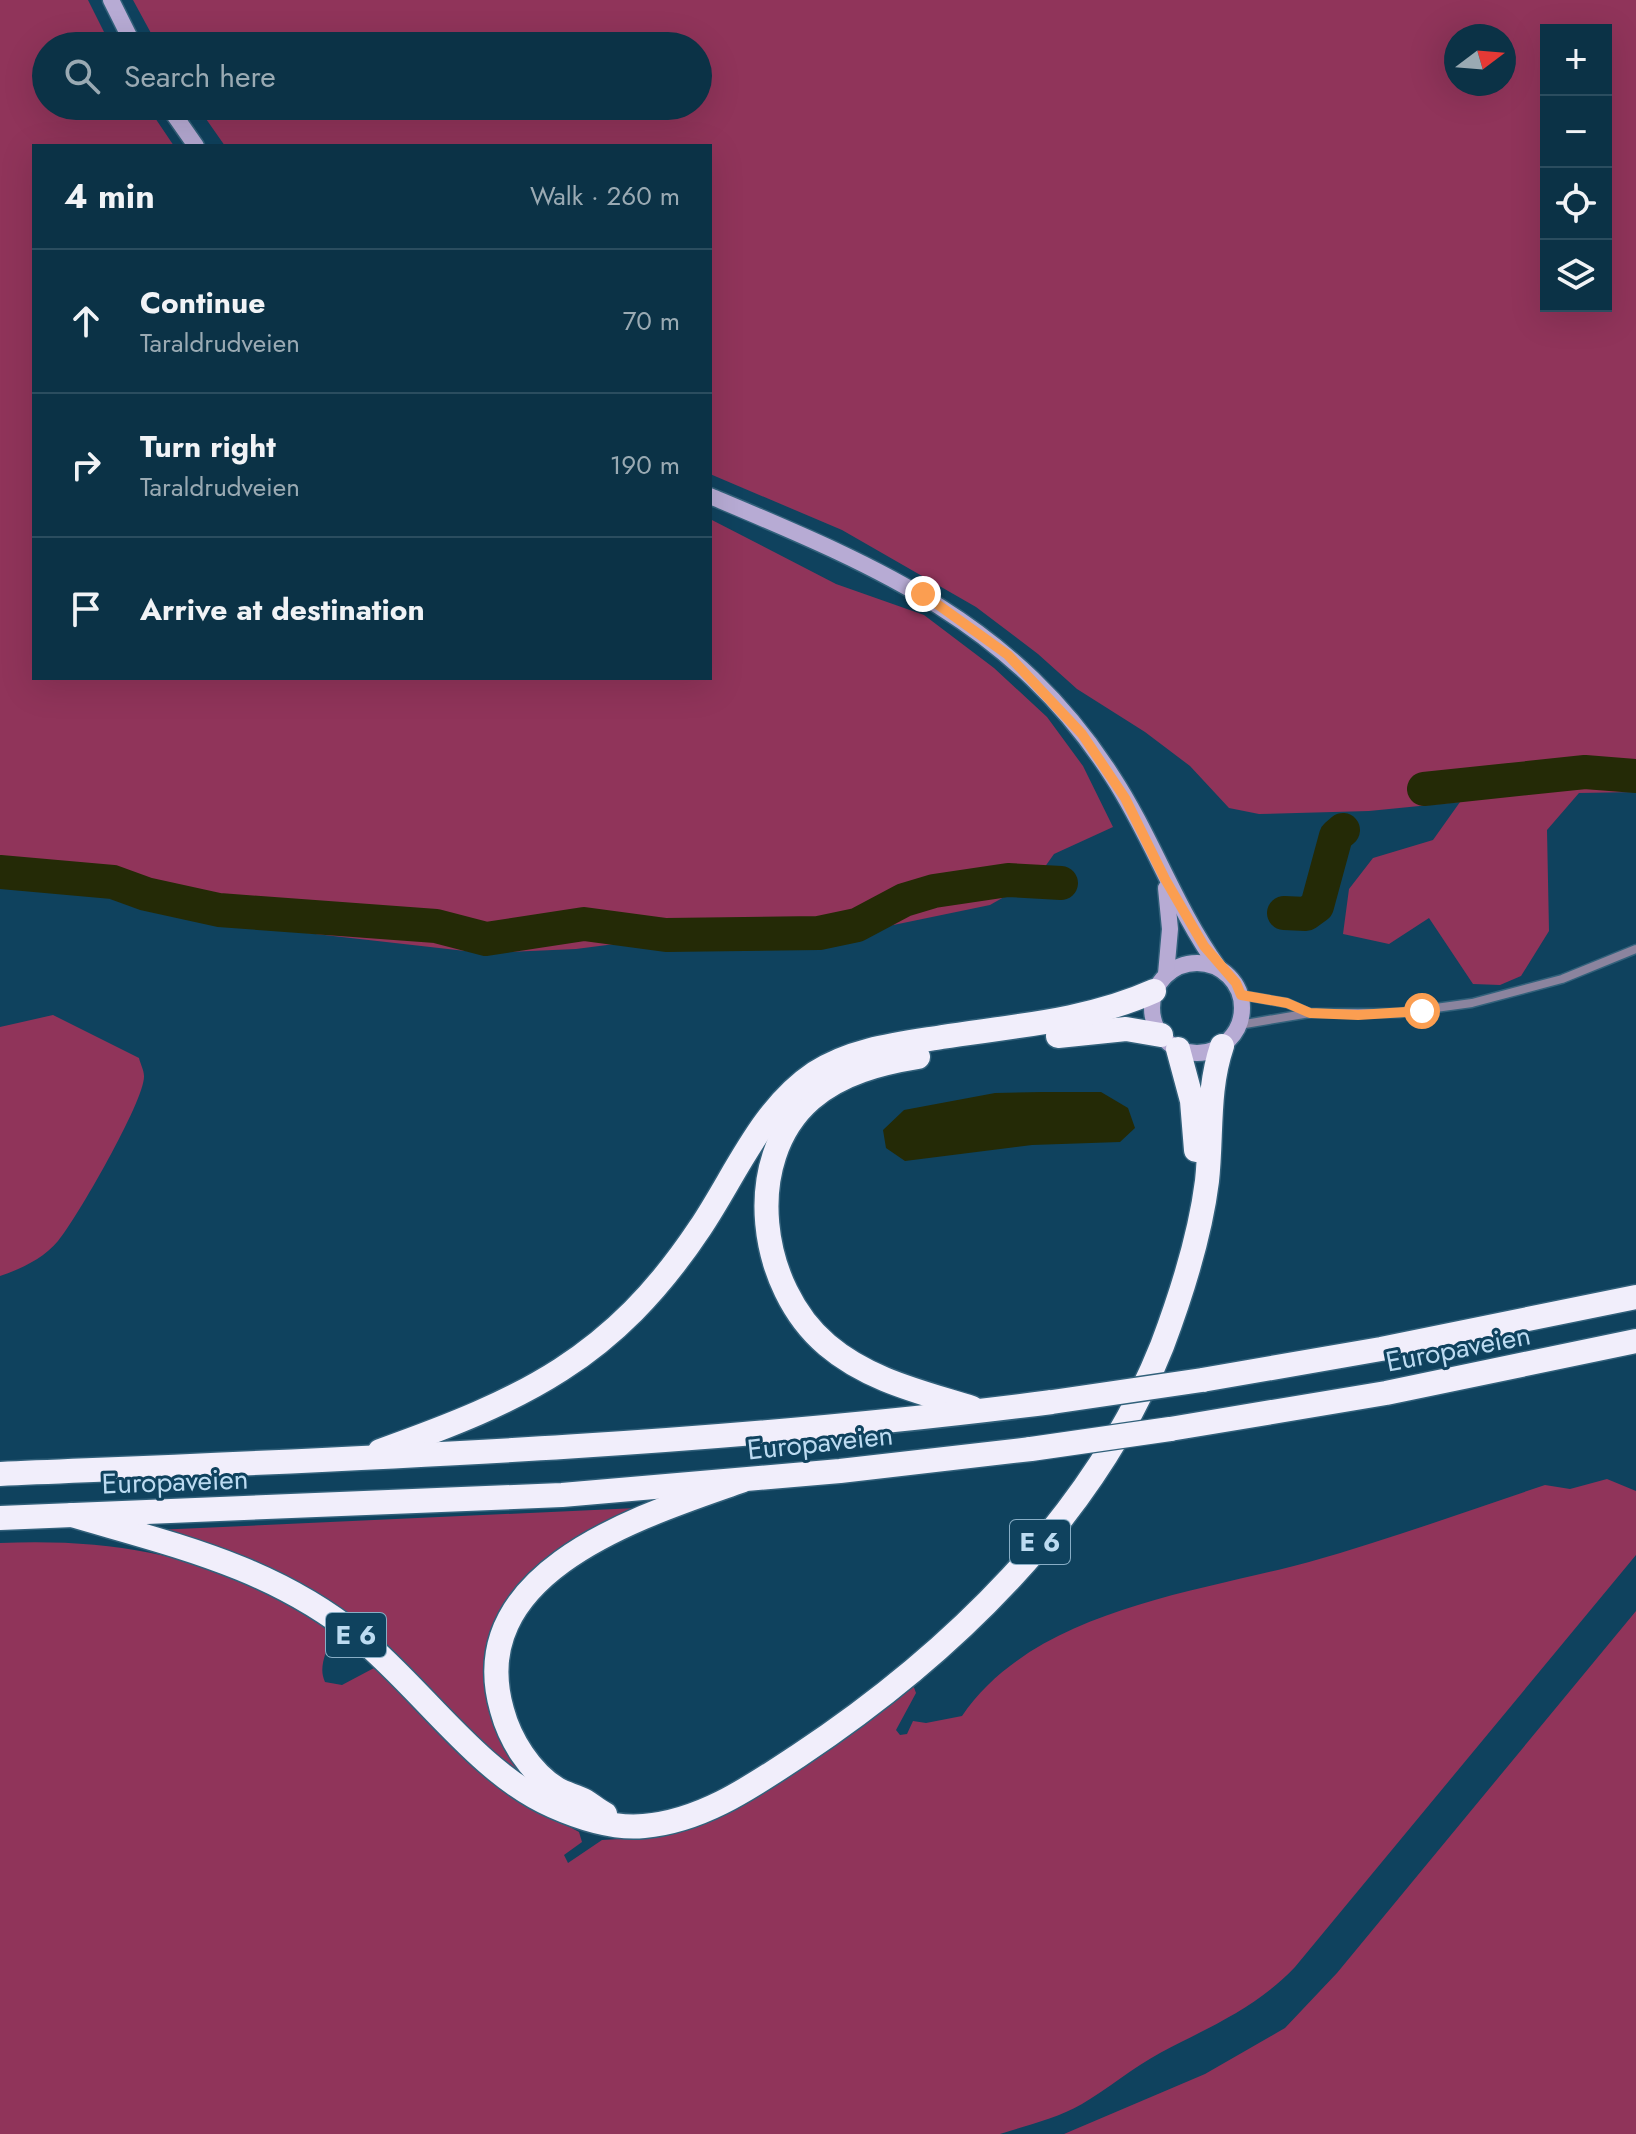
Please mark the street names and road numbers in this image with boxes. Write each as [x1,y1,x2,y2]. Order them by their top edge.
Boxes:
street label: Europaveien [1382,1314,1534,1383]
street label: Europaveien [745,1414,895,1471]
street label: Europaveien [101,1458,249,1505]
road number: E 6 [1010,1520,1070,1564]
road number: E 6 [326,1613,386,1657]

